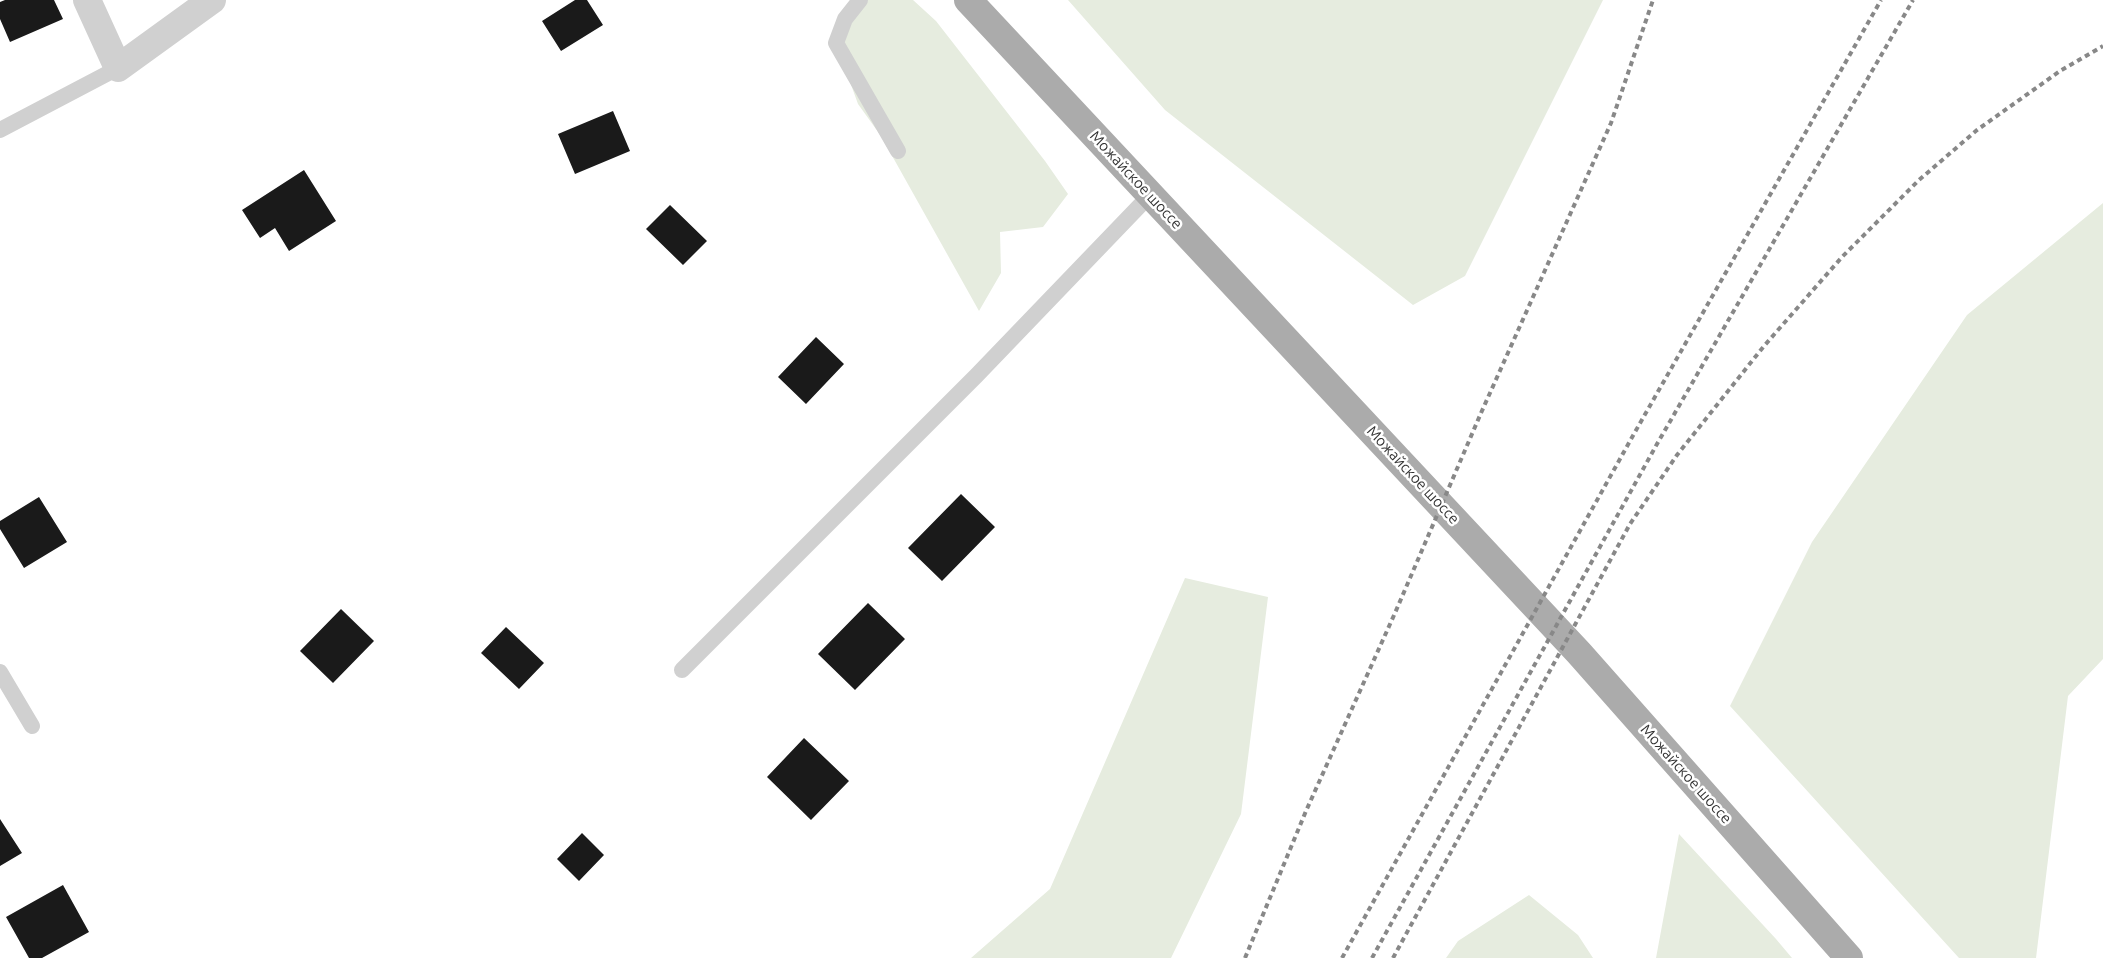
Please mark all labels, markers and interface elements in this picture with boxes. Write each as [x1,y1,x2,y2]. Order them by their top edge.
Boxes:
street label: Можайское шоссе [1086,127,1186,233]
street label: Можайское шоссе [1363,422,1463,528]
street label: Можайское шоссе [1637,721,1735,827]

